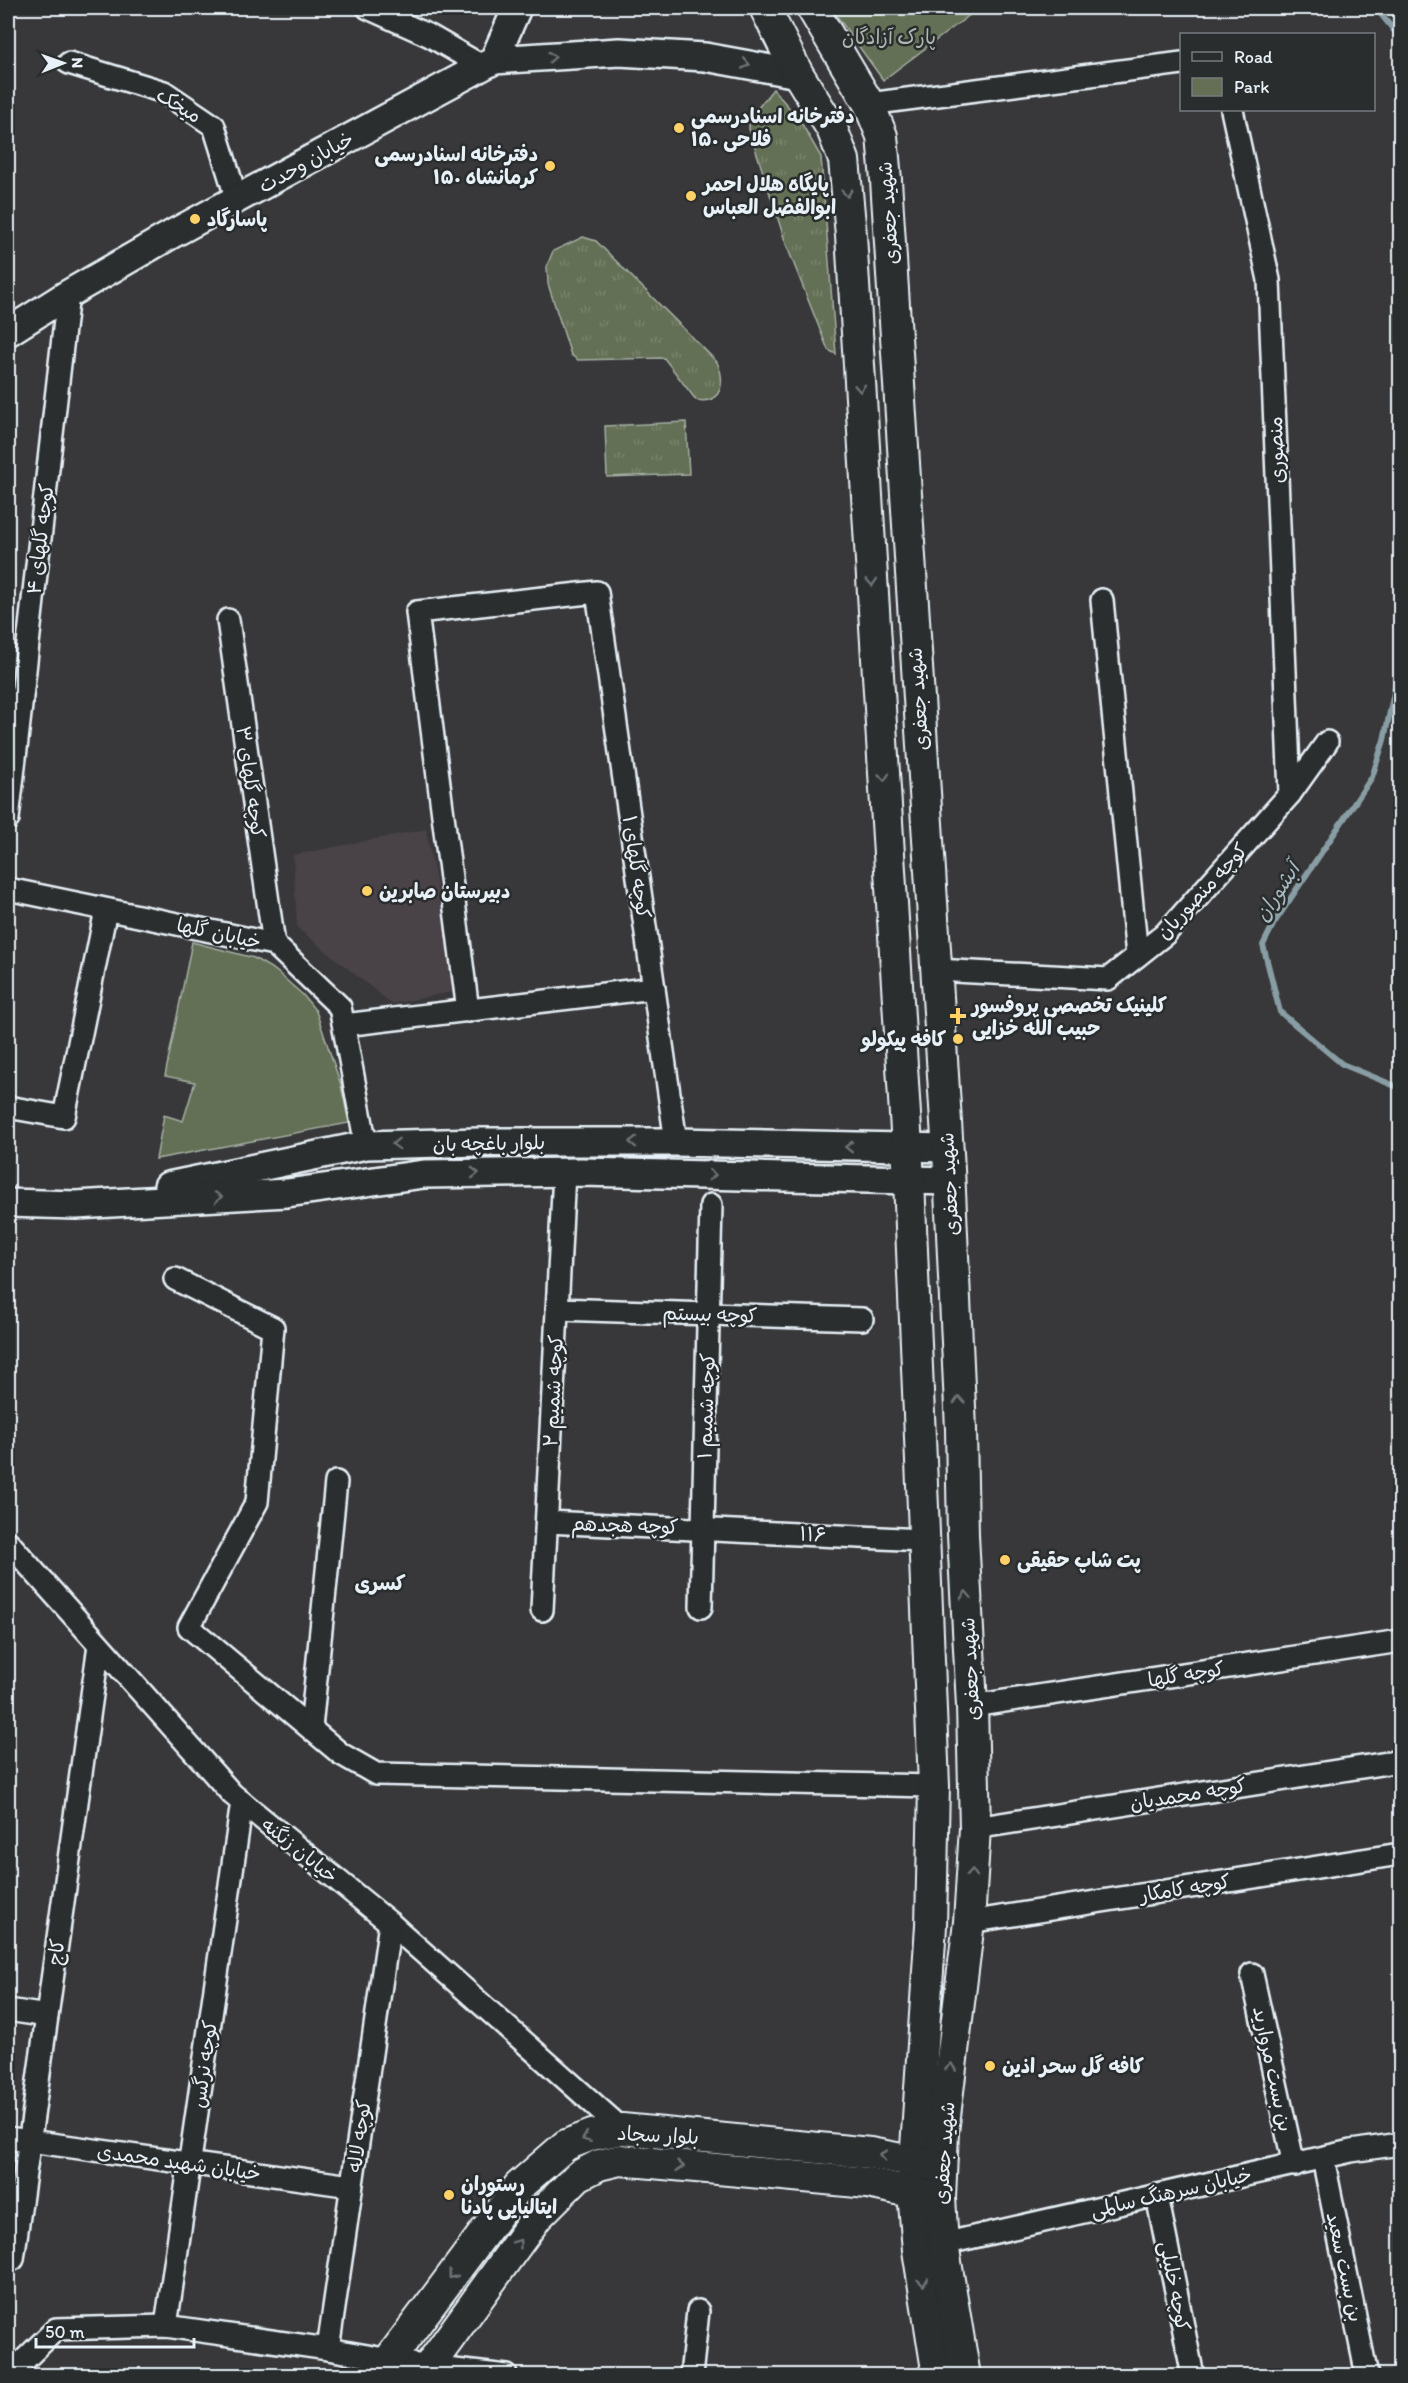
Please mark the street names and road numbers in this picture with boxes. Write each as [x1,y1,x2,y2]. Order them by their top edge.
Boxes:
street label: میخک [152,82,206,128]
street label: خیابان وحدت [254,126,358,198]
street label: شهید جعفری [872,161,904,265]
street label: منصوری [1263,416,1289,484]
street label: کوچه گلهای ۴ [21,482,60,596]
street label: شهید جعفری [902,647,934,751]
street label: کوچه گلهای ۳ [230,724,271,840]
street label: کوچه گلهای ۱ [617,814,656,920]
street label: کوچه منصوریان [1151,838,1253,945]
street label: خیابان گلها [175,912,263,954]
street label: بلوار باغچه بان [432,1130,546,1157]
street label: شهید جعفری [934,1132,964,1236]
street label: کوچه بیستم [662,1300,758,1331]
street label: کوچه شمیم ۲ [538,1334,571,1448]
street label: کوچه شمیم ۱ [692,1352,723,1460]
street label: کوچه هجدهم [571,1511,679,1543]
street label: ۱۱۶ [799,1521,827,1547]
street label: شهید جعفری [955,1617,985,1721]
street label: کوچه گلها [1146,1656,1226,1693]
street label: کوچه محمدیان [1128,1773,1248,1816]
street label: خیابان زنگنه [257,1812,343,1888]
street label: کوچه کامکار [1136,1869,1232,1908]
street label: کاج [42,1937,72,1967]
street label: بن بست مروارید [1248,2004,1298,2134]
street label: کوچه نرگس [186,2019,223,2110]
street label: کوچه لاله [342,2098,377,2174]
street label: شهید جعفری [928,2101,960,2205]
street label: بلوار سجاد [616,2121,700,2149]
street label: خیابان شهید محمدی [96,2139,262,2185]
street label: خیابان سرهنگ سالمی [1088,2162,1254,2223]
street label: بن بست سعید [1322,2210,1368,2324]
street label: کوچه خلیلی [1154,2239,1196,2333]

